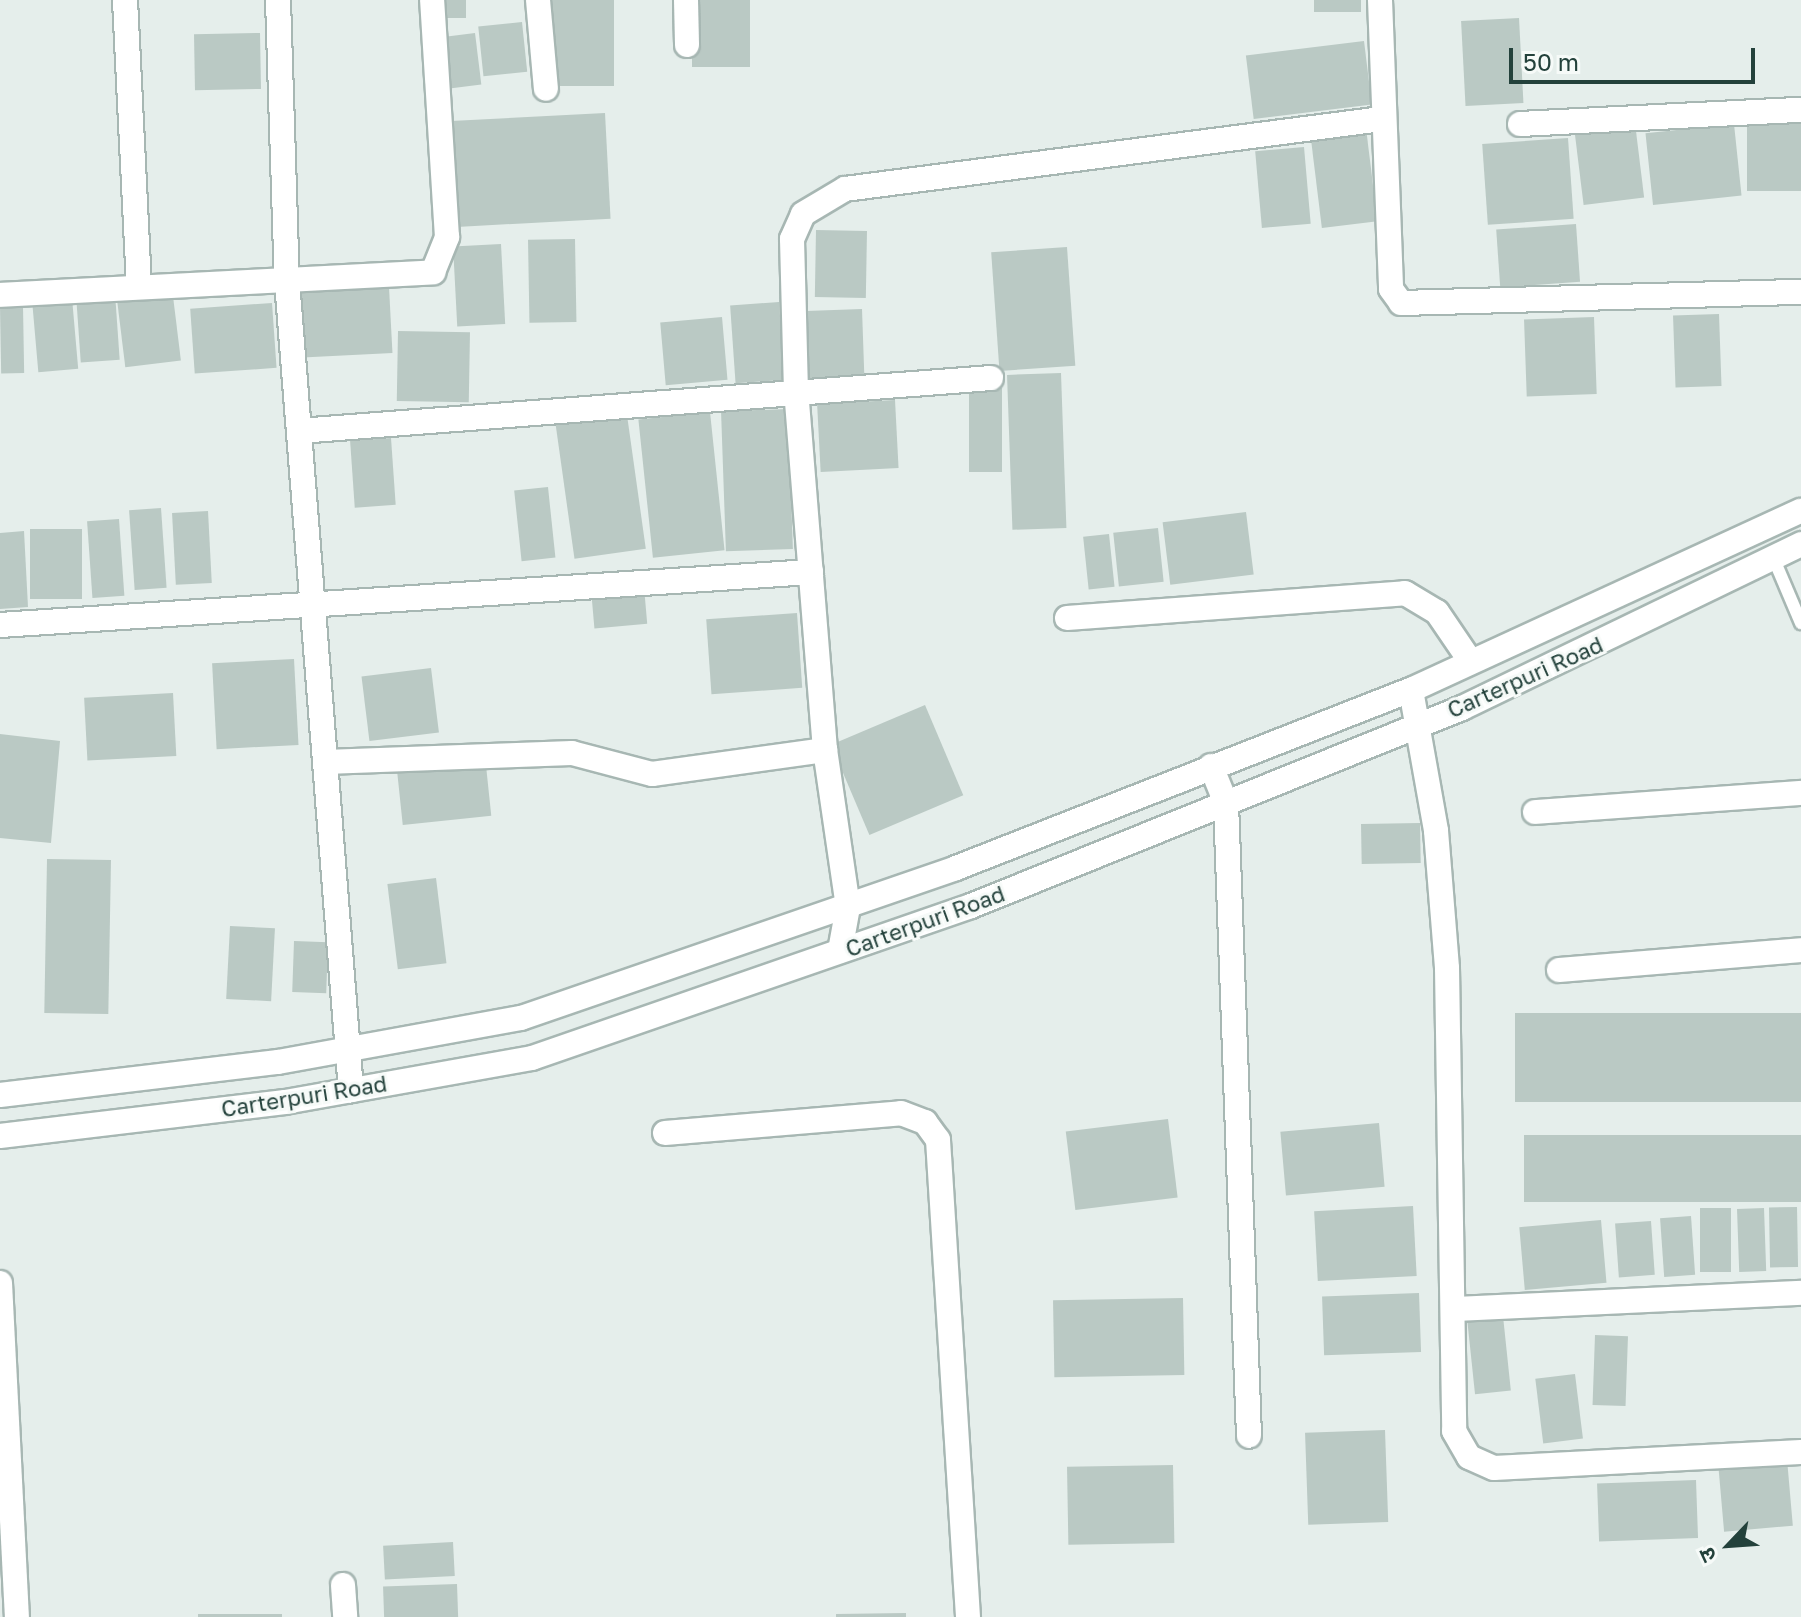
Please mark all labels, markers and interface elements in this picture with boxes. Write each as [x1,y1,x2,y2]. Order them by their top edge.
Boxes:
scale bar [1513,32,1759,82]
text: 50 m [1523,47,1579,76]
street label: Carterpuri Road [1443,631,1607,723]
street label: Carterpuri Road [842,880,1008,962]
street label: Carterpuri Road [219,1070,389,1122]
north arrow [1689,1505,1769,1585]
text: उ [1692,1544,1722,1567]

